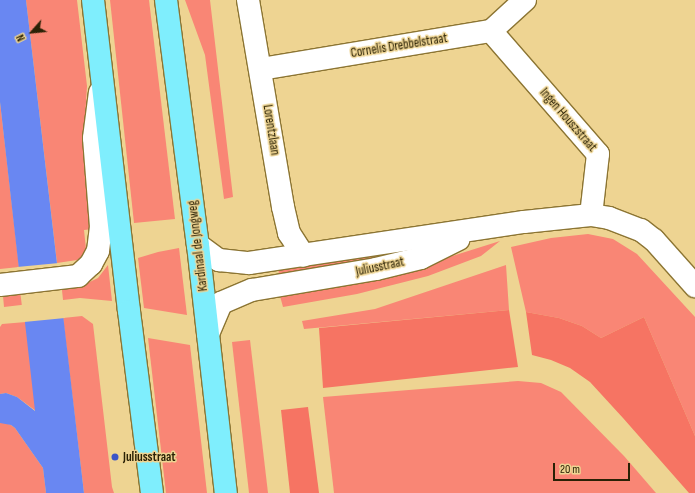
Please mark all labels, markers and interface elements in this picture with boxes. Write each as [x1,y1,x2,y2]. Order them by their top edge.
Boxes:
north arrow [12,12,52,52]
street label: Cornelis Drebbelstraat [350,31,448,61]
text: N [14,32,28,43]
street label: Ingen Houszstraat [536,85,600,155]
street label: Lorentzlaan [259,104,283,156]
street label: Kardinaal de Jongweg [185,200,211,292]
street label: Juliusstraat [354,254,406,280]
place label: Juliusstraat [123,449,176,465]
marker: Juliusstraat [110,452,120,462]
scale bar [555,455,632,481]
text: 20 m [560,462,580,477]

